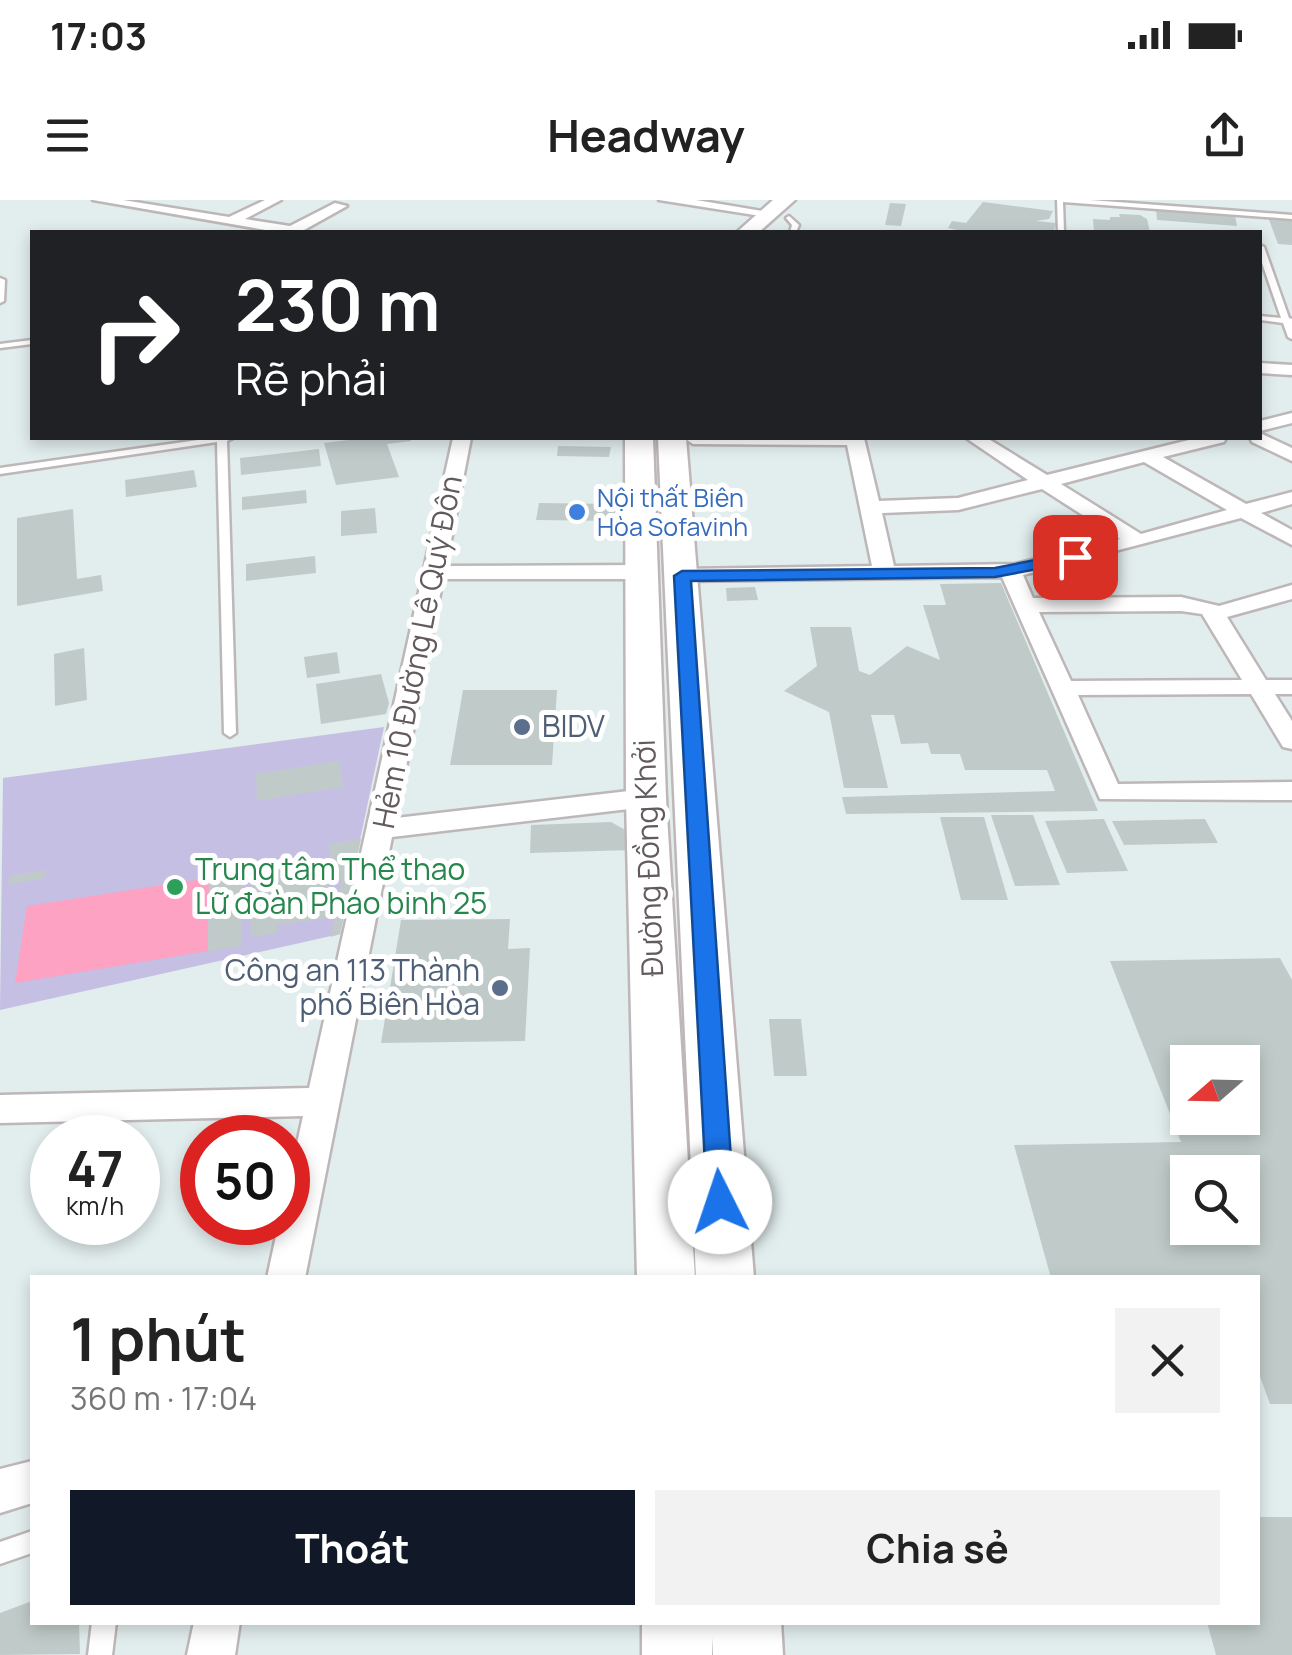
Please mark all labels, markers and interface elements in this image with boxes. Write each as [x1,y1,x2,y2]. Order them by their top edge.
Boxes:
text: 17:03 [50,9,147,61]
text: Headway [547,104,745,166]
icon: menu [40,108,95,163]
icon: share [1197,108,1252,163]
text: 230 m [235,256,440,352]
icon: right [70,270,200,400]
text: Rẽ phải [235,347,388,409]
street label: Hẻm 10 Đường Lê Quý Đôn [362,472,471,832]
place label: Nội thất Biên Hòa Sofavinh [597,480,748,544]
marker: Nội thất Biên Hòa Sofavinh [566,501,588,523]
pin [1033,515,1118,600]
icon: arrive [1048,530,1103,585]
place label: BIDV [542,705,605,746]
marker: BIDV [511,716,533,738]
street label: Đường Đồng Khởi [623,739,672,977]
place label: Trung tâm Thể thao Lữ đoàn Pháo binh 25 [195,848,487,923]
marker: Trung tâm Thể thao Lữ đoàn Pháo binh 25 [164,876,186,898]
place label: Công an 113 Thành phố Biên Hòa [225,949,480,1024]
marker: Công an 113 Thành phố Biên Hòa [489,977,511,999]
north arrow [1170,1045,1260,1135]
map controls [1170,1045,1260,1245]
speed limit sign: 50 [180,1115,310,1245]
text: 47 [66,1134,124,1202]
position arrow [668,1150,772,1254]
button: search [1170,1155,1260,1245]
text: km/h [66,1188,124,1223]
text: 1 phút [70,1297,246,1379]
button: close [1115,1308,1220,1413]
text: 360 m · 17:04 [70,1376,257,1420]
button: Thoát [70,1490,635,1605]
button: Chia sẻ [655,1490,1220,1605]

